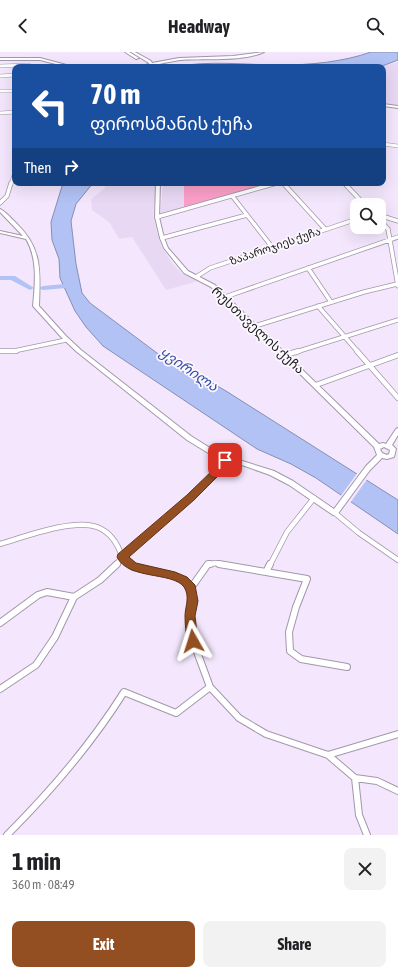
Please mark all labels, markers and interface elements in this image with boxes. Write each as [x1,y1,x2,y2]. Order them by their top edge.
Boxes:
icon: back [12,15,34,37]
icon: search [364,15,386,37]
text: Headway [168,16,230,37]
text: 70 m [90,78,140,110]
icon: left [24,80,76,132]
text: ფიროსმანის ქუჩა [90,113,253,134]
icon: right [60,156,82,178]
text: Then [24,159,52,176]
map controls [350,198,386,234]
button: search [350,198,386,234]
street label: ზაპაროჯიეს ქუჩა [228,225,322,268]
street label: რუსთაველის ქუჩა [208,283,307,377]
water label: ყვირილა [156,344,221,395]
pin [208,443,242,477]
icon: arrive [214,449,236,471]
position arrow [172,620,214,662]
text: 1 min [12,848,61,875]
button: close [344,848,386,890]
text: 360 m · 08:49 [12,877,75,892]
button: Exit [12,921,195,967]
button: Share [203,921,386,967]

